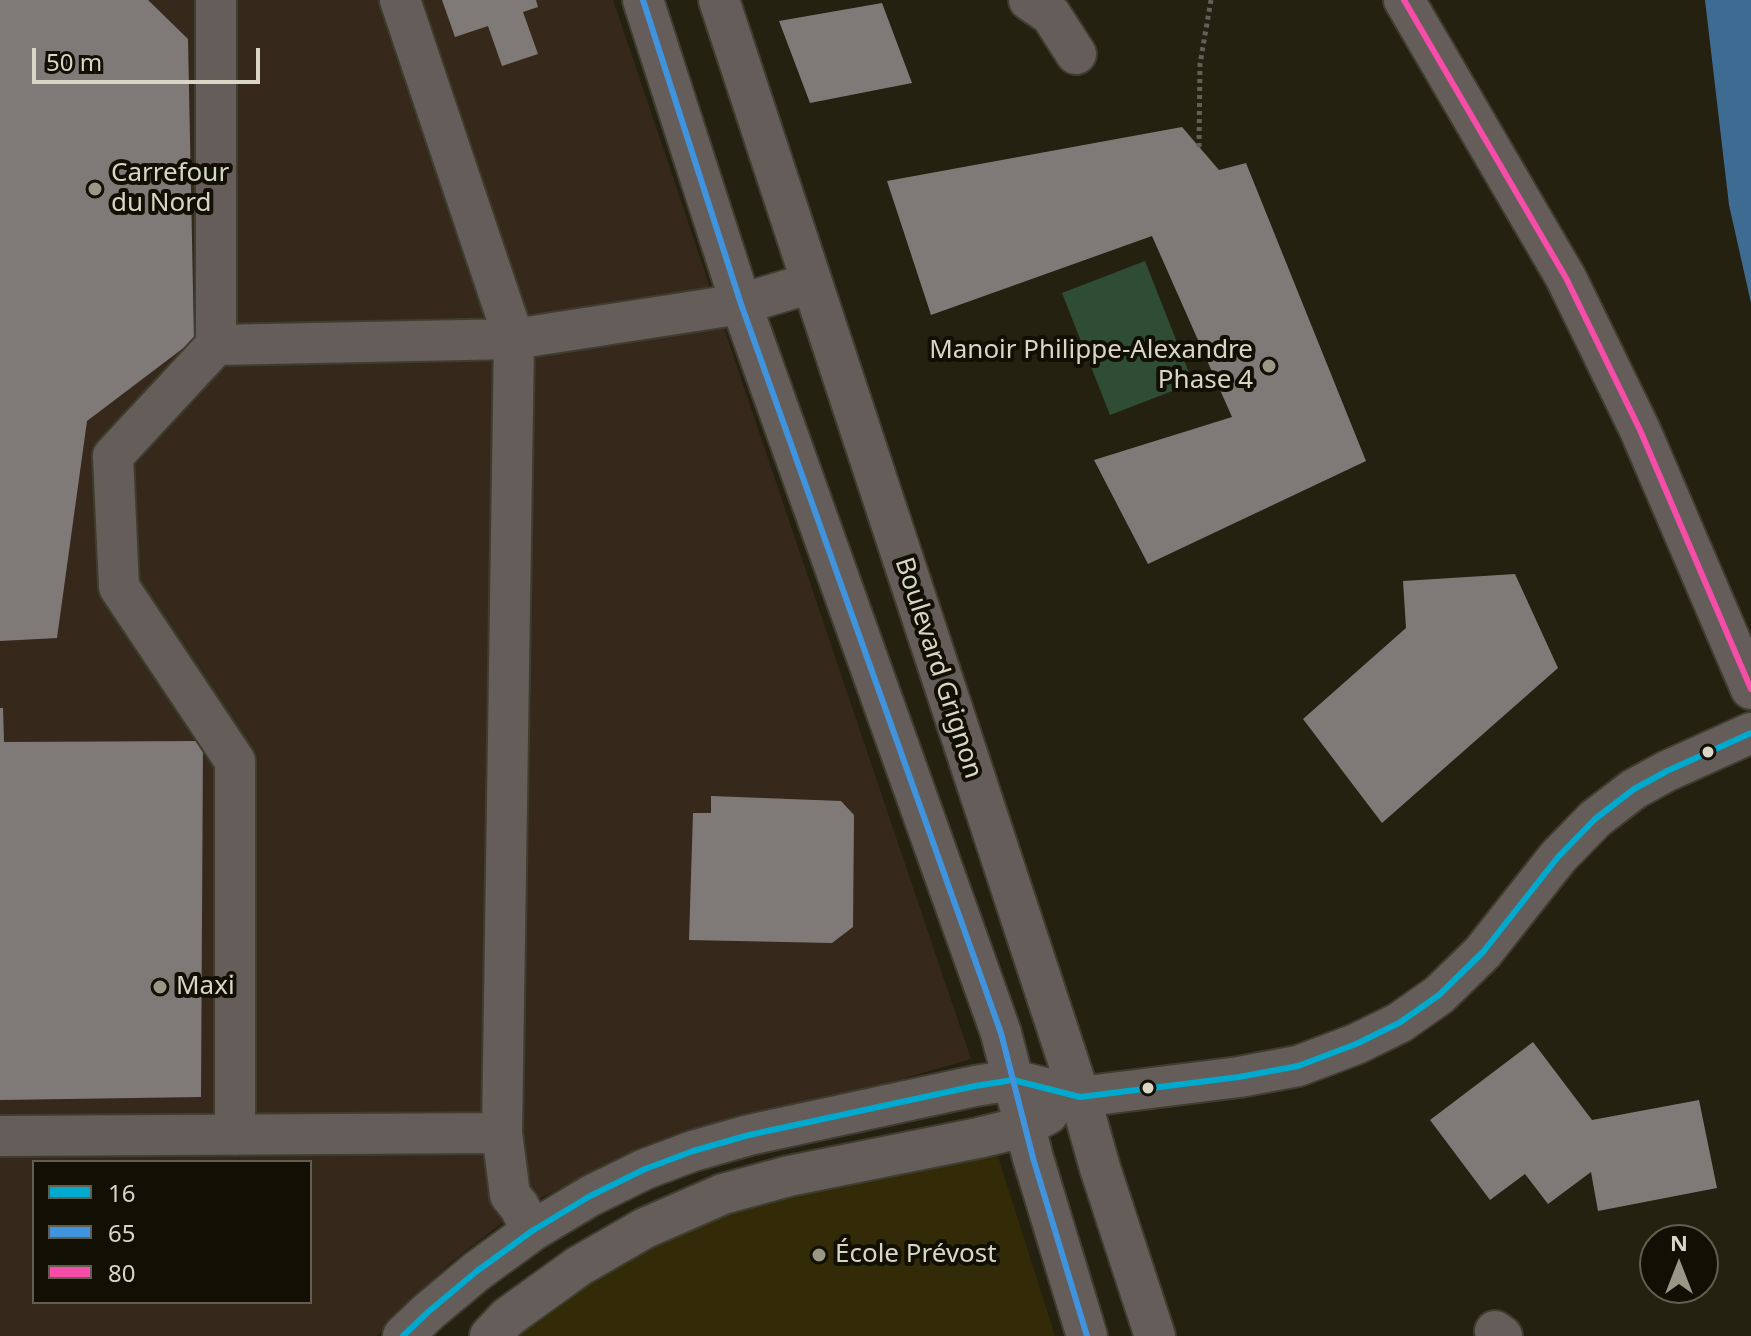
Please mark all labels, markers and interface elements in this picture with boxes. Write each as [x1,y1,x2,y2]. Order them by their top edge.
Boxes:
scale bar [36,32,264,82]
text: 50 m [46,45,102,78]
place label: Carrefour du Nord [111,158,229,220]
marker: Carrefour du Nord [86,180,104,198]
place label: Manoir Philippe-Alexandre Phase 4 [929,335,1253,396]
marker: Manoir Philippe-Alexandre Phase 4 [1260,357,1278,375]
street label: Boulevard Grignon [888,554,988,782]
unlabelled marker [1700,744,1716,760]
place label: Maxi [176,971,235,1003]
marker: Maxi [151,978,169,996]
unlabelled marker [1140,1080,1156,1096]
legend [32,1160,312,1304]
text: 16 [108,1176,135,1209]
text: 65 [108,1216,135,1249]
north arrow [1639,1224,1719,1304]
text: N [1670,1227,1688,1257]
place label: École Prévost [835,1239,997,1271]
marker: École Prévost [810,1246,828,1264]
text: 80 [108,1256,135,1289]

